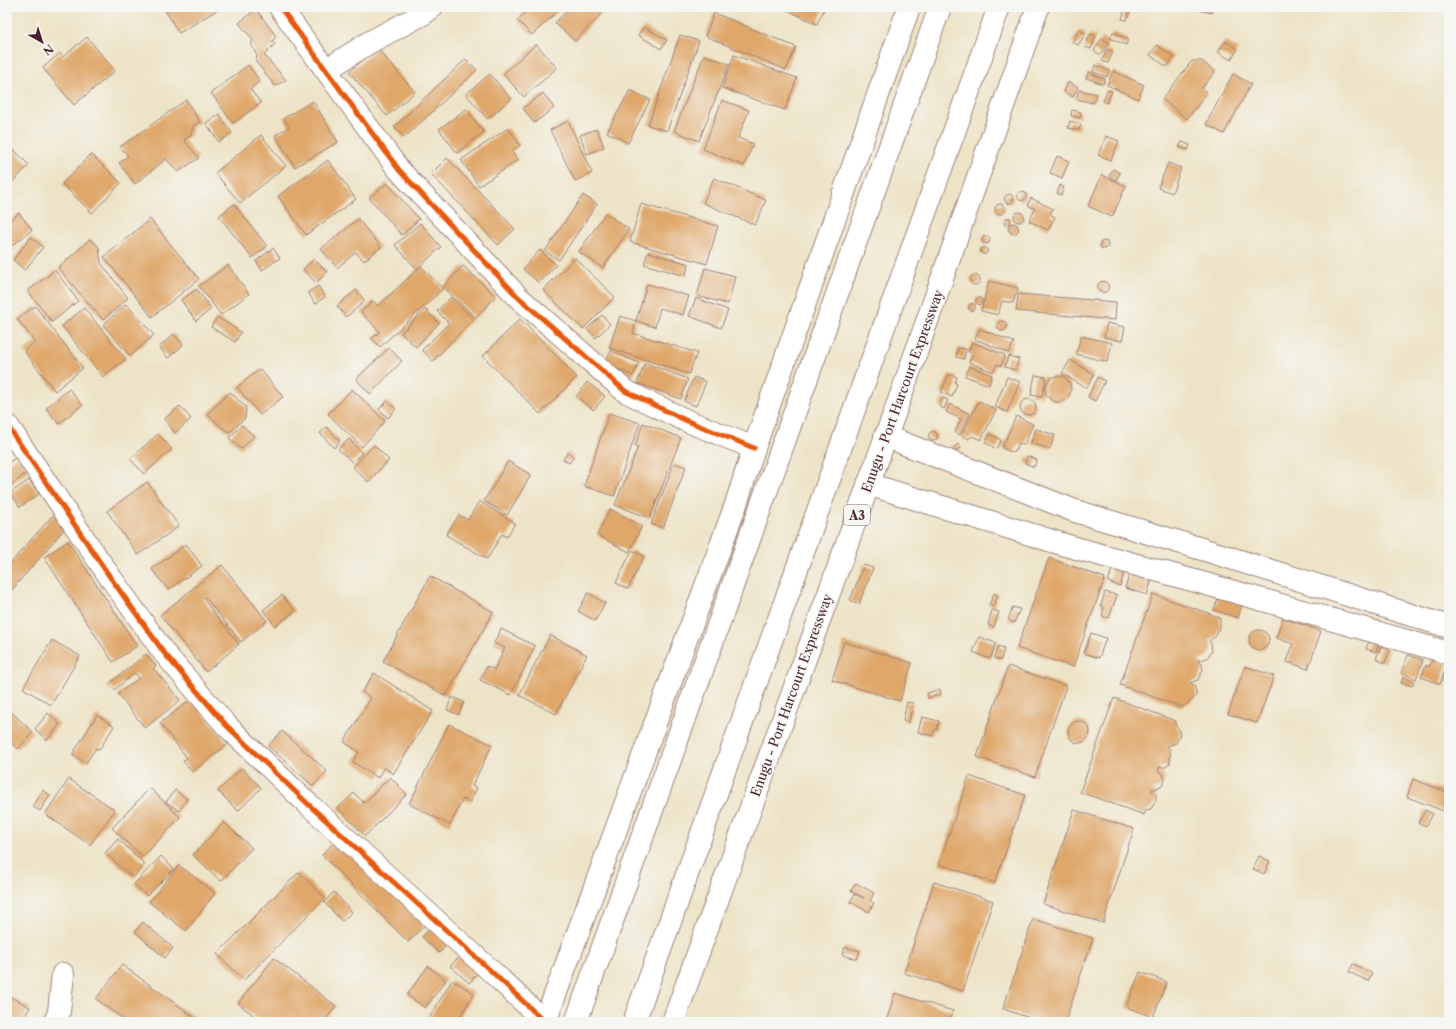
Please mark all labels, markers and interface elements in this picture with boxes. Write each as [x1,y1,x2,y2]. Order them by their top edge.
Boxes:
north arrow [22,22,62,62]
text: N [40,41,56,58]
street label: Enugu - Port Harcourt Expressway [858,287,946,495]
road number: A3 [844,505,870,525]
street label: Enugu - Port Harcourt Expressway [747,591,835,799]

